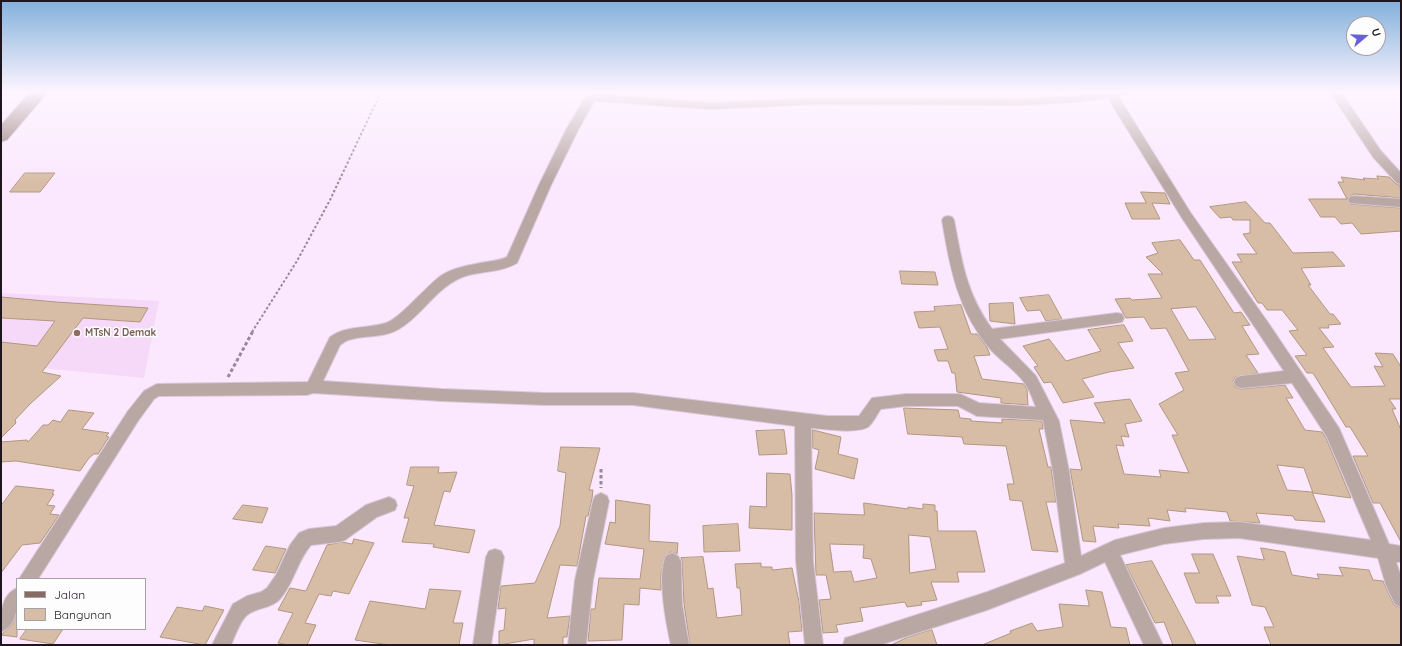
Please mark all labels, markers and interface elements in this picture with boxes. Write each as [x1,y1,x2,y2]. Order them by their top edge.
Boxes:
north arrow [1346,16,1386,56]
text: U [1369,26,1384,38]
place label: MTsN 2 Demak [85,327,156,339]
marker: MTsN 2 Demak [72,328,82,338]
legend [16,578,146,630]
text: Jalan [54,587,85,602]
text: Bangunan [54,607,111,622]

